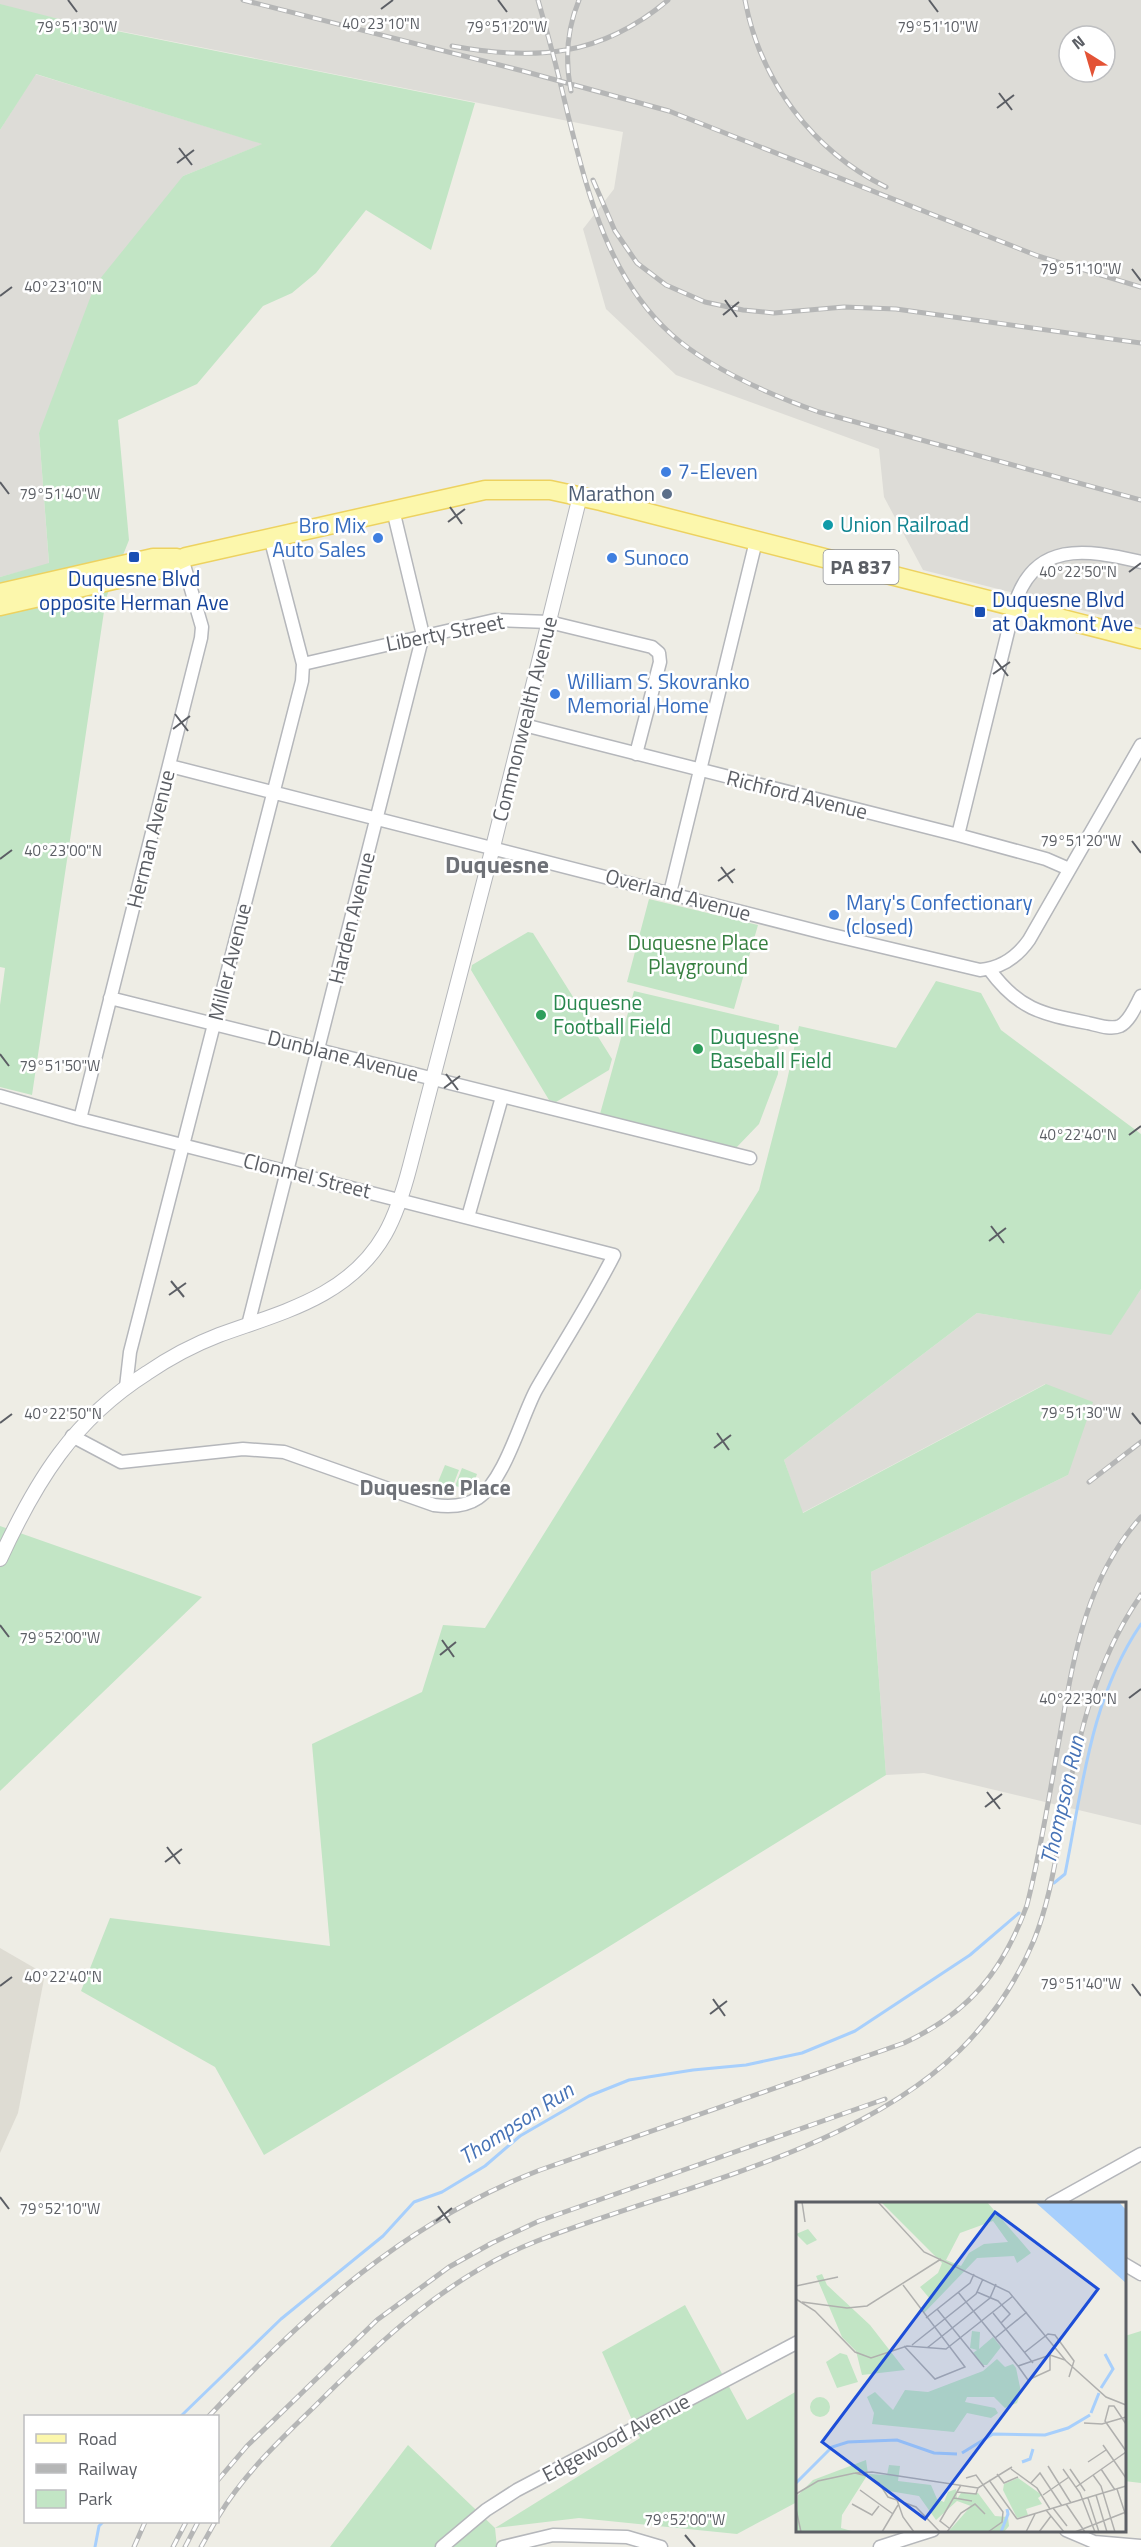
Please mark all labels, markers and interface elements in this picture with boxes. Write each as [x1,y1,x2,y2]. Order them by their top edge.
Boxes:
text: 40°23'10"N [342,12,420,35]
text: 79°51'30"W [37,15,117,38]
text: 79°51'20"W [467,15,547,38]
text: 79°51'10"W [898,15,978,38]
north arrow [1057,24,1117,84]
text: N [1066,29,1090,55]
text: 79°51'10"W [1041,257,1121,280]
text: 40°23'10"N [24,275,102,298]
place label: 7-Eleven [678,455,758,487]
marker: 7-Eleven [659,465,673,479]
place label: Marathon [568,477,655,509]
text: 79°51'40"W [20,482,100,505]
marker: Marathon [660,487,674,501]
place label: Union Railroad [840,508,969,540]
place label: Bro Mix Auto Sales [272,509,367,565]
marker: Union Railroad [821,518,835,532]
marker: Bro Mix Auto Sales [371,531,385,545]
place label: Sunoco [624,541,689,573]
marker: Duquesne Blvd opposite Herman Ave [127,550,141,564]
road number: PA 837 [824,550,898,584]
marker: Sunoco [605,551,619,565]
text: 40°22'50"N [1039,560,1117,583]
place label: Duquesne Blvd opposite Herman Ave [39,562,229,618]
place label: Duquesne Blvd at Oakmont Ave [992,583,1133,639]
street label: Liberty Street [383,605,507,659]
marker: Duquesne Blvd at Oakmont Ave [973,605,987,619]
street label: Commonwealth Avenue [483,613,565,825]
place label: William S. Skovranko Memorial Home [567,665,750,721]
marker: William S. Skovranko Memorial Home [548,687,562,701]
street label: Richford Avenue [723,761,871,827]
street label: Herman Avenue [117,766,183,911]
text: 79°51'20"W [1041,829,1121,852]
text: 40°23'00"N [24,839,102,862]
district label: Duquesne [445,846,549,882]
street label: Harden Avenue [319,848,383,987]
street label: Overland Avenue [602,859,755,929]
place label: Mary's Confectionary (closed) [846,886,1033,942]
street label: Miller Avenue [199,900,259,1024]
marker: Mary's Confectionary (closed) [827,908,841,922]
park label: Duquesne Place Playground [627,926,769,982]
place label: Duquesne Football Field [553,986,671,1042]
marker: Duquesne Football Field [534,1008,548,1022]
place label: Duquesne Baseball Field [710,1020,832,1076]
street label: Dunblane Avenue [264,1021,422,1089]
marker: Duquesne Baseball Field [691,1042,705,1056]
text: 79°51'50"W [20,1054,100,1077]
text: 40°22'40"N [1039,1123,1117,1146]
street label: Clonmel Street [240,1144,375,1206]
text: 79°51'30"W [1041,1401,1121,1424]
text: 40°22'50"N [24,1402,102,1425]
district label: Duquesne Place [359,1470,511,1504]
text: 79°52'00"W [20,1626,100,1649]
text: 40°22'30"N [1039,1687,1117,1710]
water label: Thompson Run [1031,1732,1093,1867]
text: 40°22'40"N [24,1965,102,1988]
text: 79°51'40"W [1041,1972,1121,1995]
water label: Thompson Run [452,2073,581,2173]
text: 79°52'10"W [20,2197,100,2220]
inset map [796,2202,1126,2532]
street label: Edgewood Avenue [536,2385,695,2490]
legend [24,2415,219,2523]
text: Road [78,2425,117,2452]
text: Railway [78,2455,138,2482]
text: Park [78,2485,113,2512]
text: 79°52'00"W [645,2508,725,2531]

